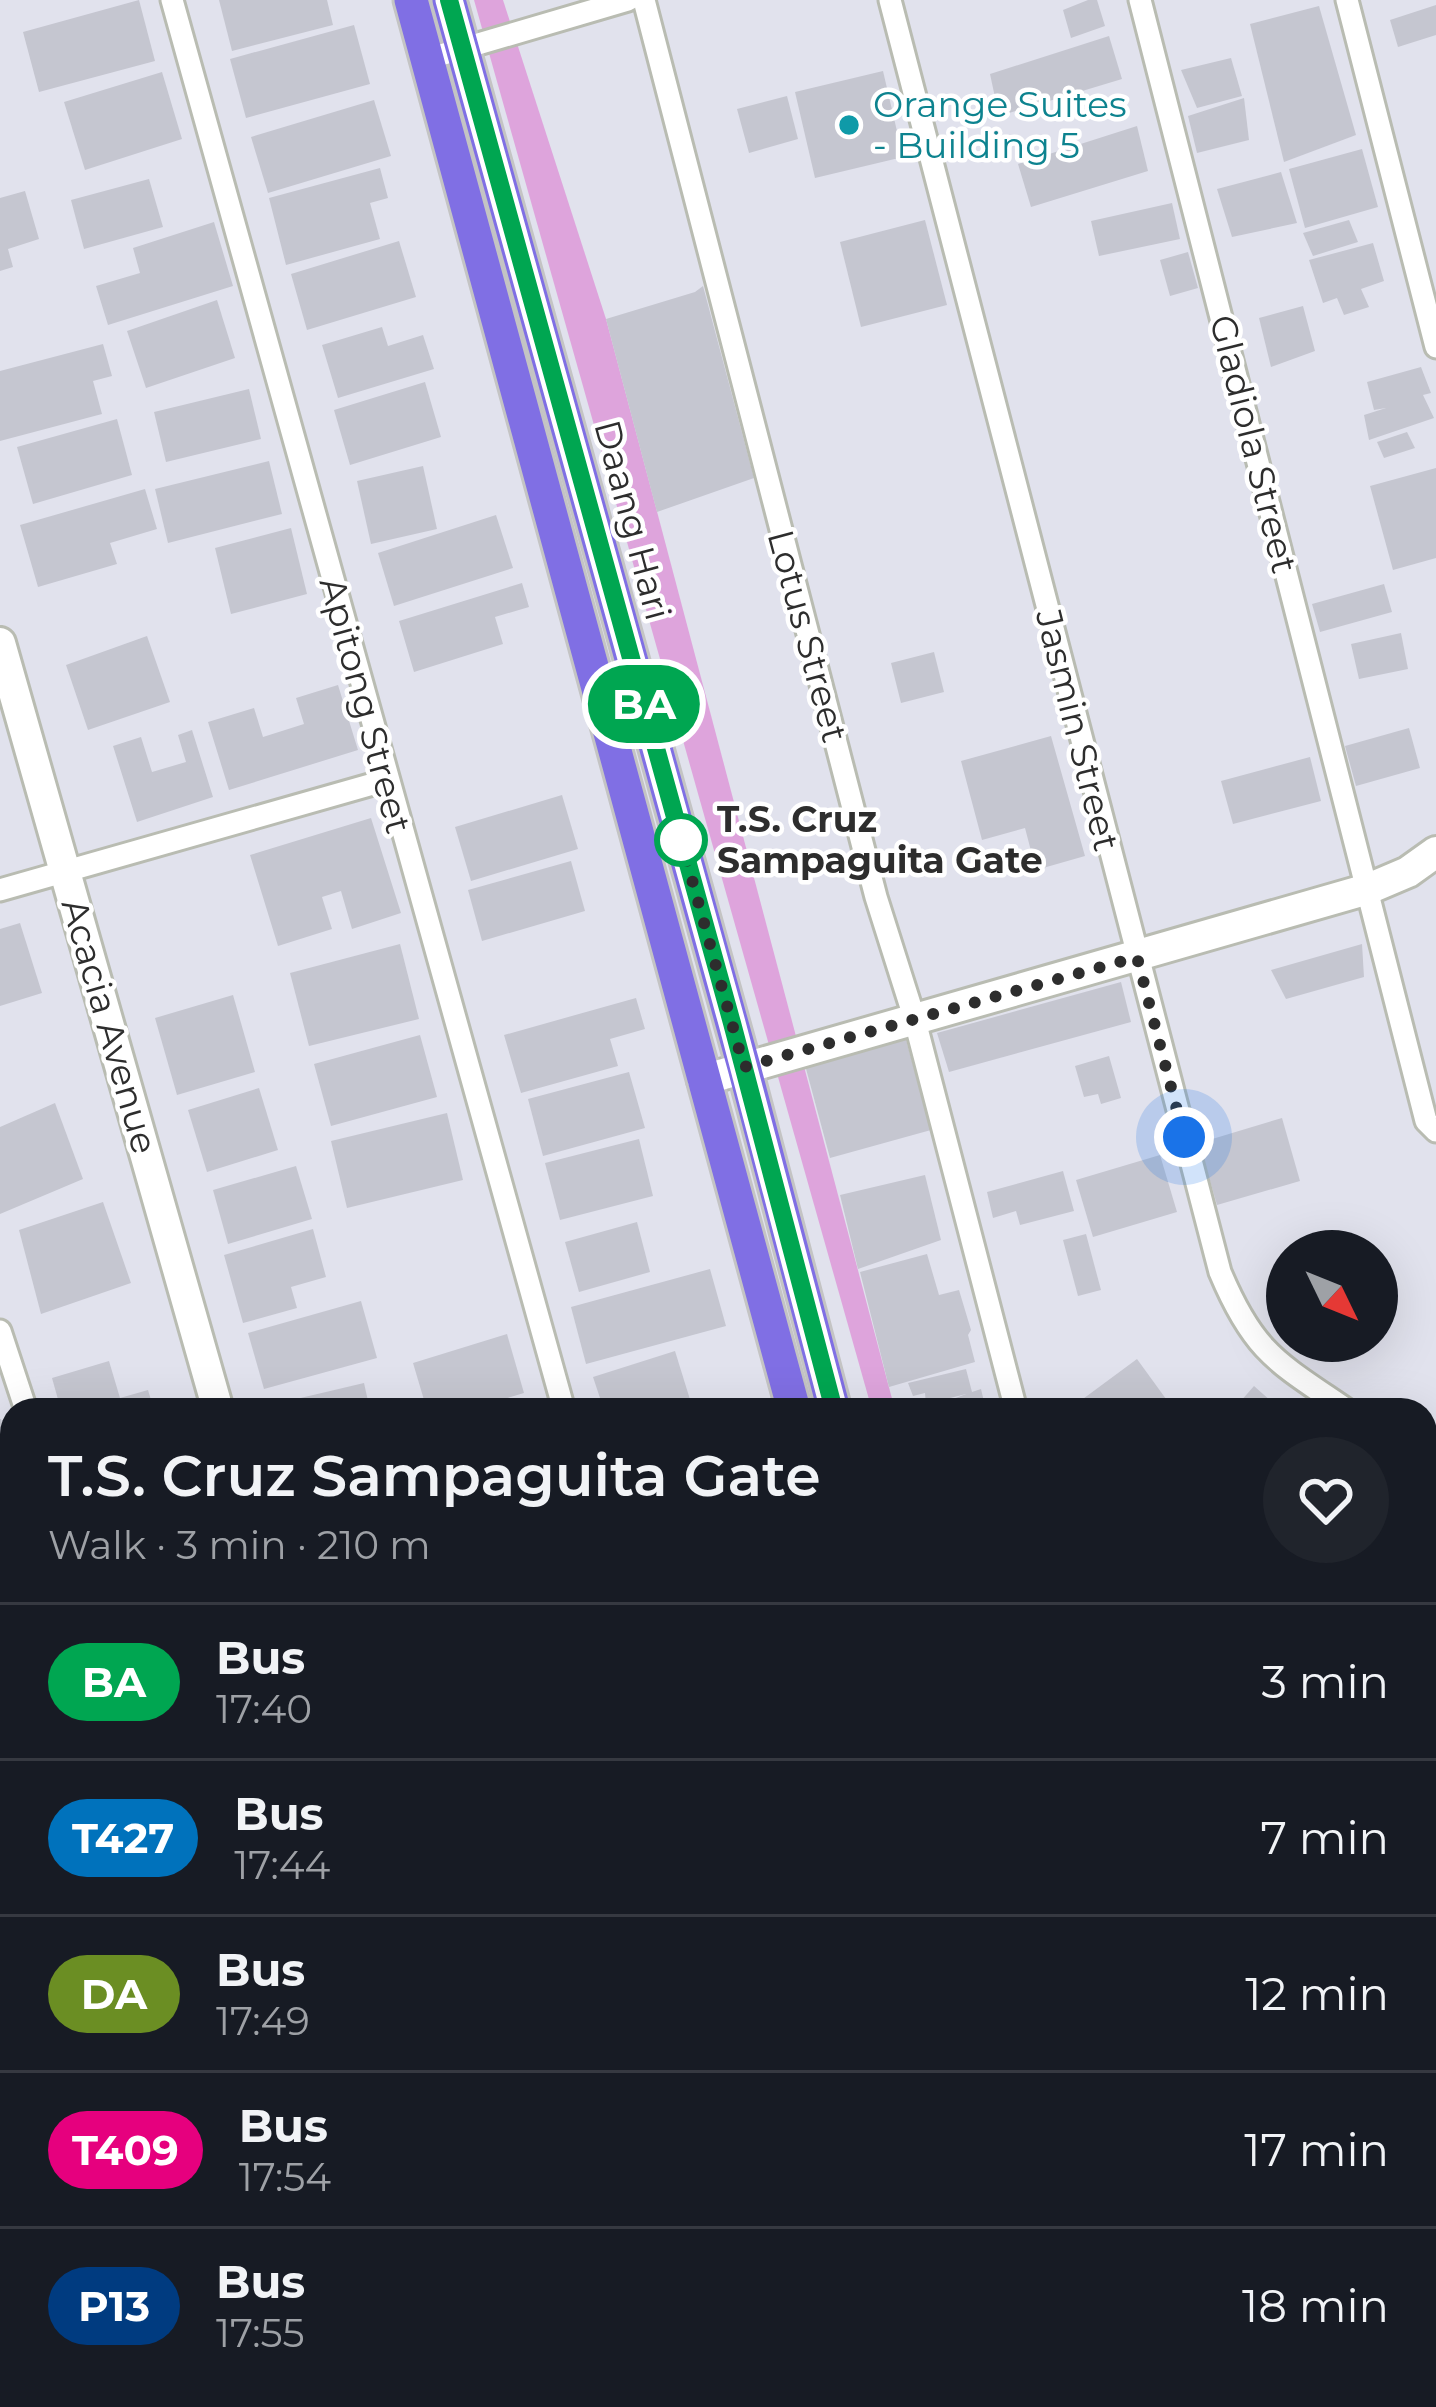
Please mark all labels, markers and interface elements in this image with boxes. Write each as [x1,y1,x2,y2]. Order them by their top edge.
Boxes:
place label: Orange Suites - Building 5 [873,82,1127,167]
marker: Orange Suites - Building 5 [836,112,862,138]
street label: Gladiola Street [1201,310,1307,578]
street label: Daang Hari [585,415,681,625]
street label: Lotus Street [759,525,857,747]
street label: Apitong Street [311,572,421,838]
street label: Jasmin Street [1026,604,1129,855]
line badge: BA [590,665,698,743]
text: BA [612,678,676,730]
place label: T.S. Cruz Sampaguita Gate [717,797,1043,882]
marker: T.S. Cruz Sampaguita Gate [656,815,706,865]
street label: Acacia Avenue [53,893,167,1159]
your location [1154,1107,1214,1167]
north arrow [1266,1230,1398,1362]
map controls [1266,1230,1398,1362]
button: heart [1263,1437,1389,1563]
text: T.S. Cruz Sampaguita Gate [48,1441,821,1510]
text: Walk · 3 min · 210 m [48,1521,431,1569]
text: Bus [216,1630,305,1685]
text: 3 min [1262,1654,1389,1709]
text: BA [82,1656,146,1708]
text: 17:40 [216,1685,312,1733]
text: Bus [234,1786,323,1841]
text: 7 min [1260,1810,1389,1865]
text: T427 [72,1812,174,1864]
text: 17:44 [234,1841,330,1889]
text: Bus [216,1942,305,1997]
text: 12 min [1245,1966,1389,2021]
text: DA [81,1968,147,2020]
text: 17:49 [216,1997,310,2045]
text: Bus [239,2098,328,2153]
text: 17 min [1244,2122,1389,2177]
text: T409 [72,2124,179,2176]
text: 17:54 [239,2153,331,2201]
text: Bus [216,2254,305,2309]
text: 18 min [1242,2278,1389,2333]
text: P13 [78,2280,150,2332]
text: 17:55 [216,2309,305,2357]

